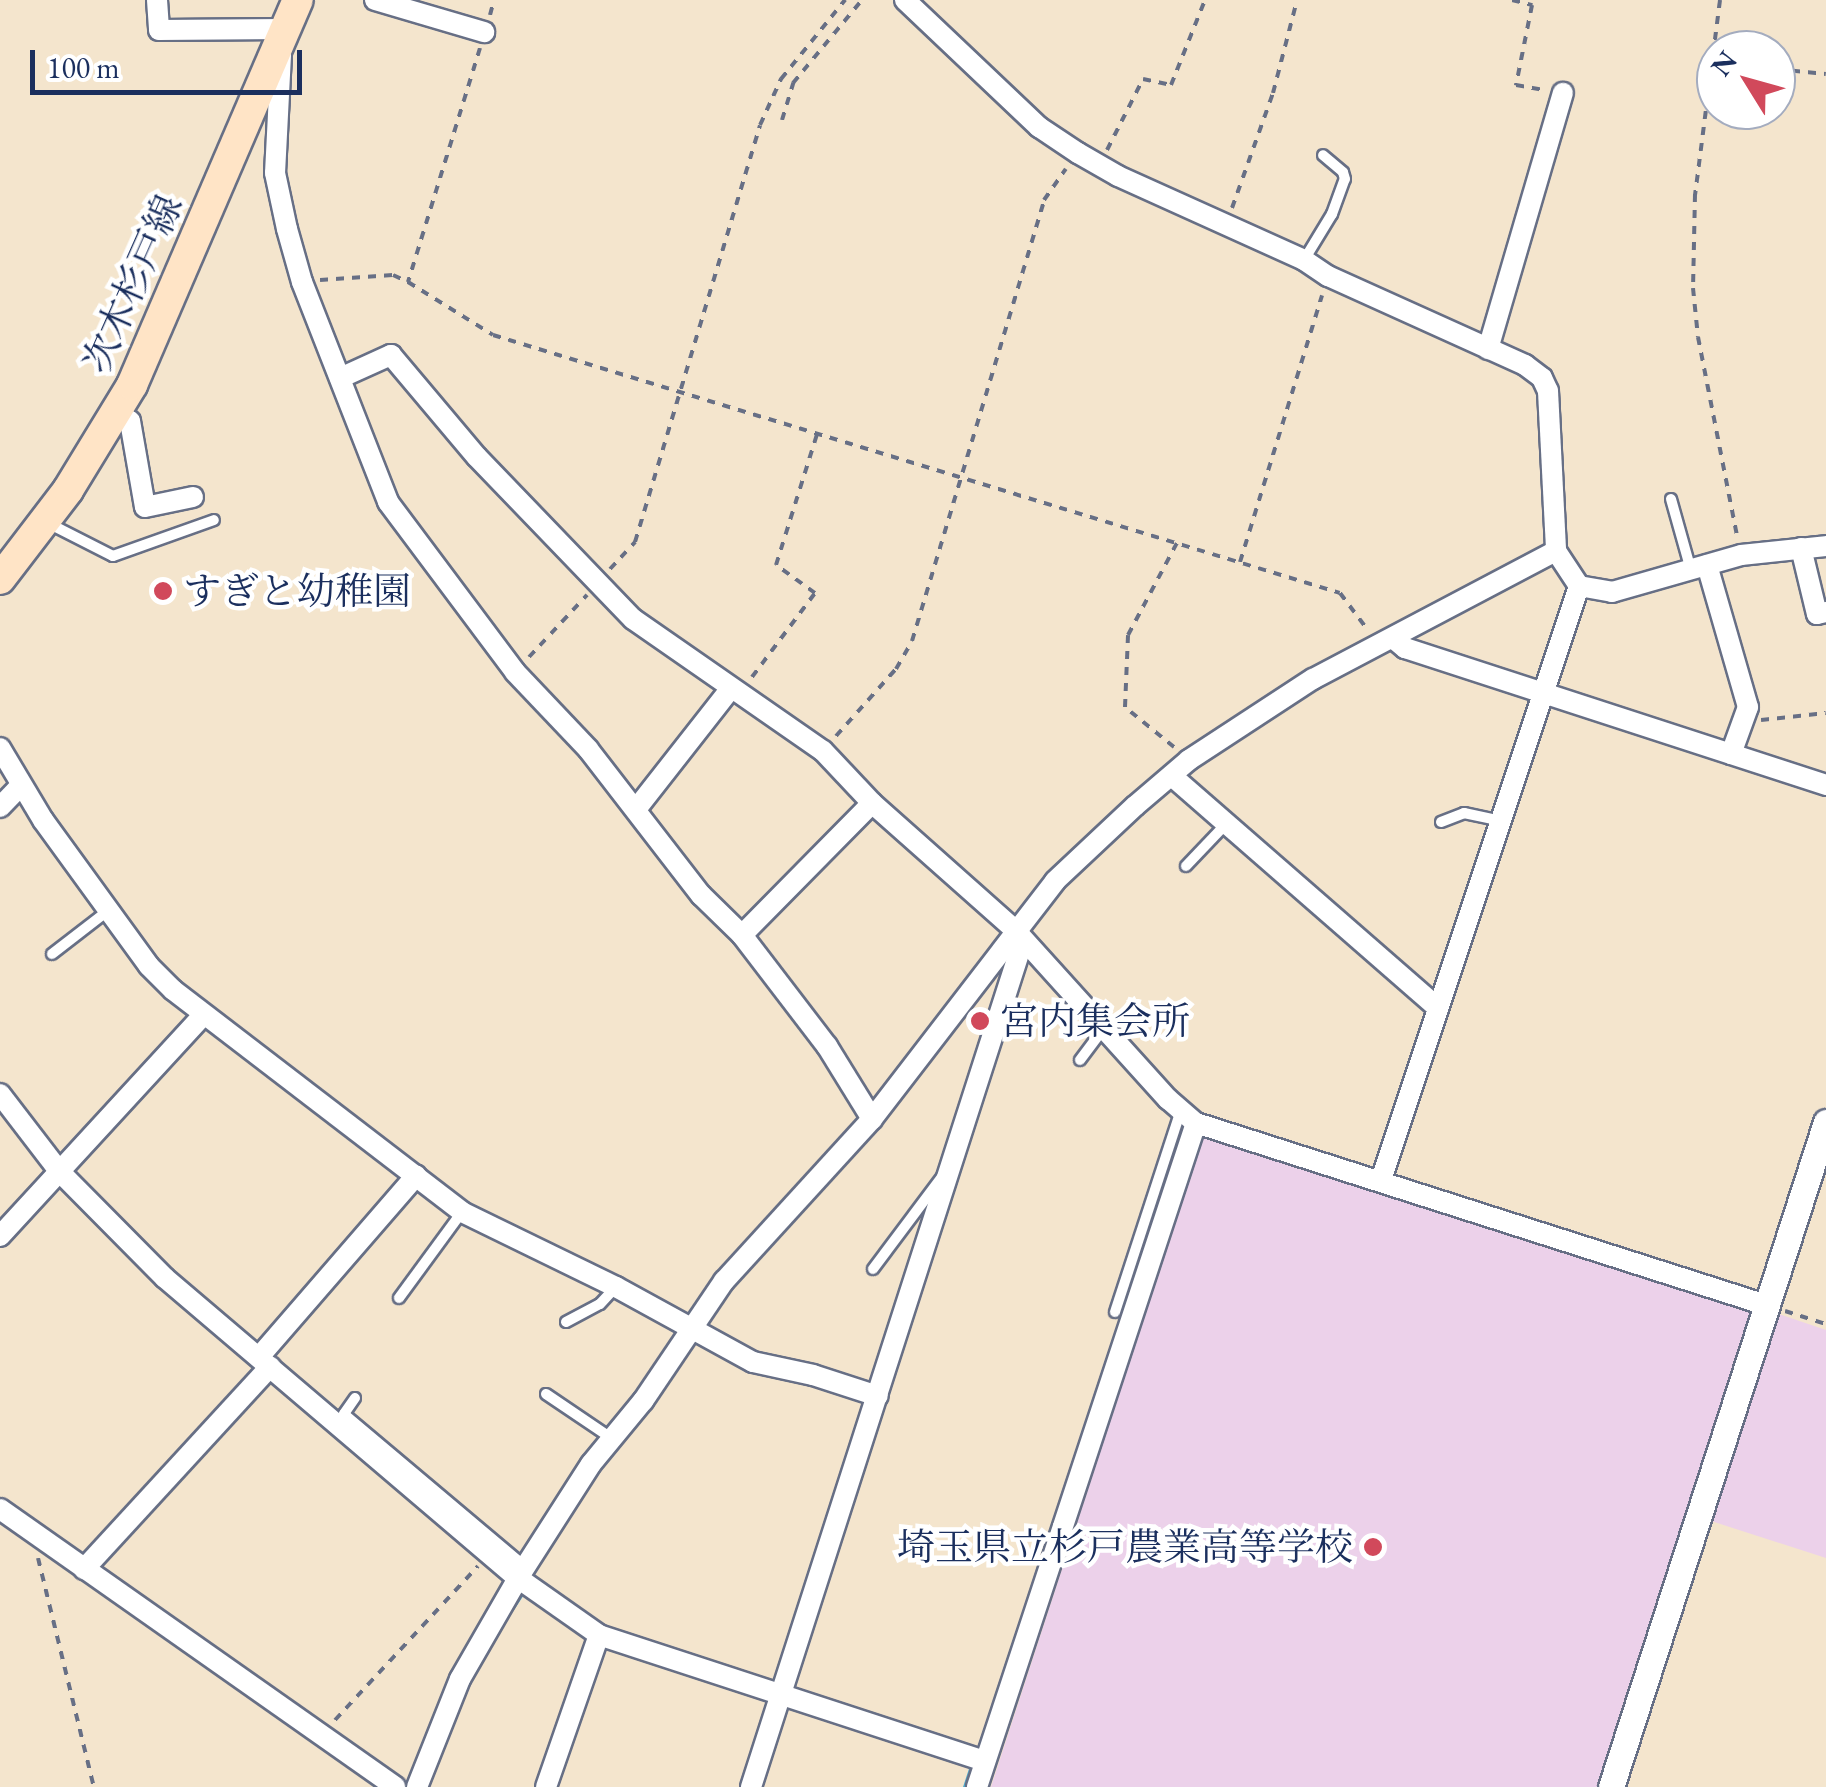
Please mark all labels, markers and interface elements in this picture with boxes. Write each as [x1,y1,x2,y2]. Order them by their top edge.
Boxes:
scale bar [35,30,308,92]
north arrow [1696,30,1796,130]
text: N [1702,43,1745,83]
text: 100 m [47,48,120,87]
street label: 次木杉戸線 [73,188,191,380]
place label: すぎと幼稚園 [183,568,411,614]
marker: すぎと幼稚園 [152,580,174,602]
place label: 宮内集会所 [1000,998,1190,1044]
marker: 宮内集会所 [969,1010,991,1032]
place label: 埼玉県立杉戸農業高等学校 [897,1524,1353,1570]
marker: 埼玉県立杉戸農業高等学校 [1362,1536,1384,1558]

